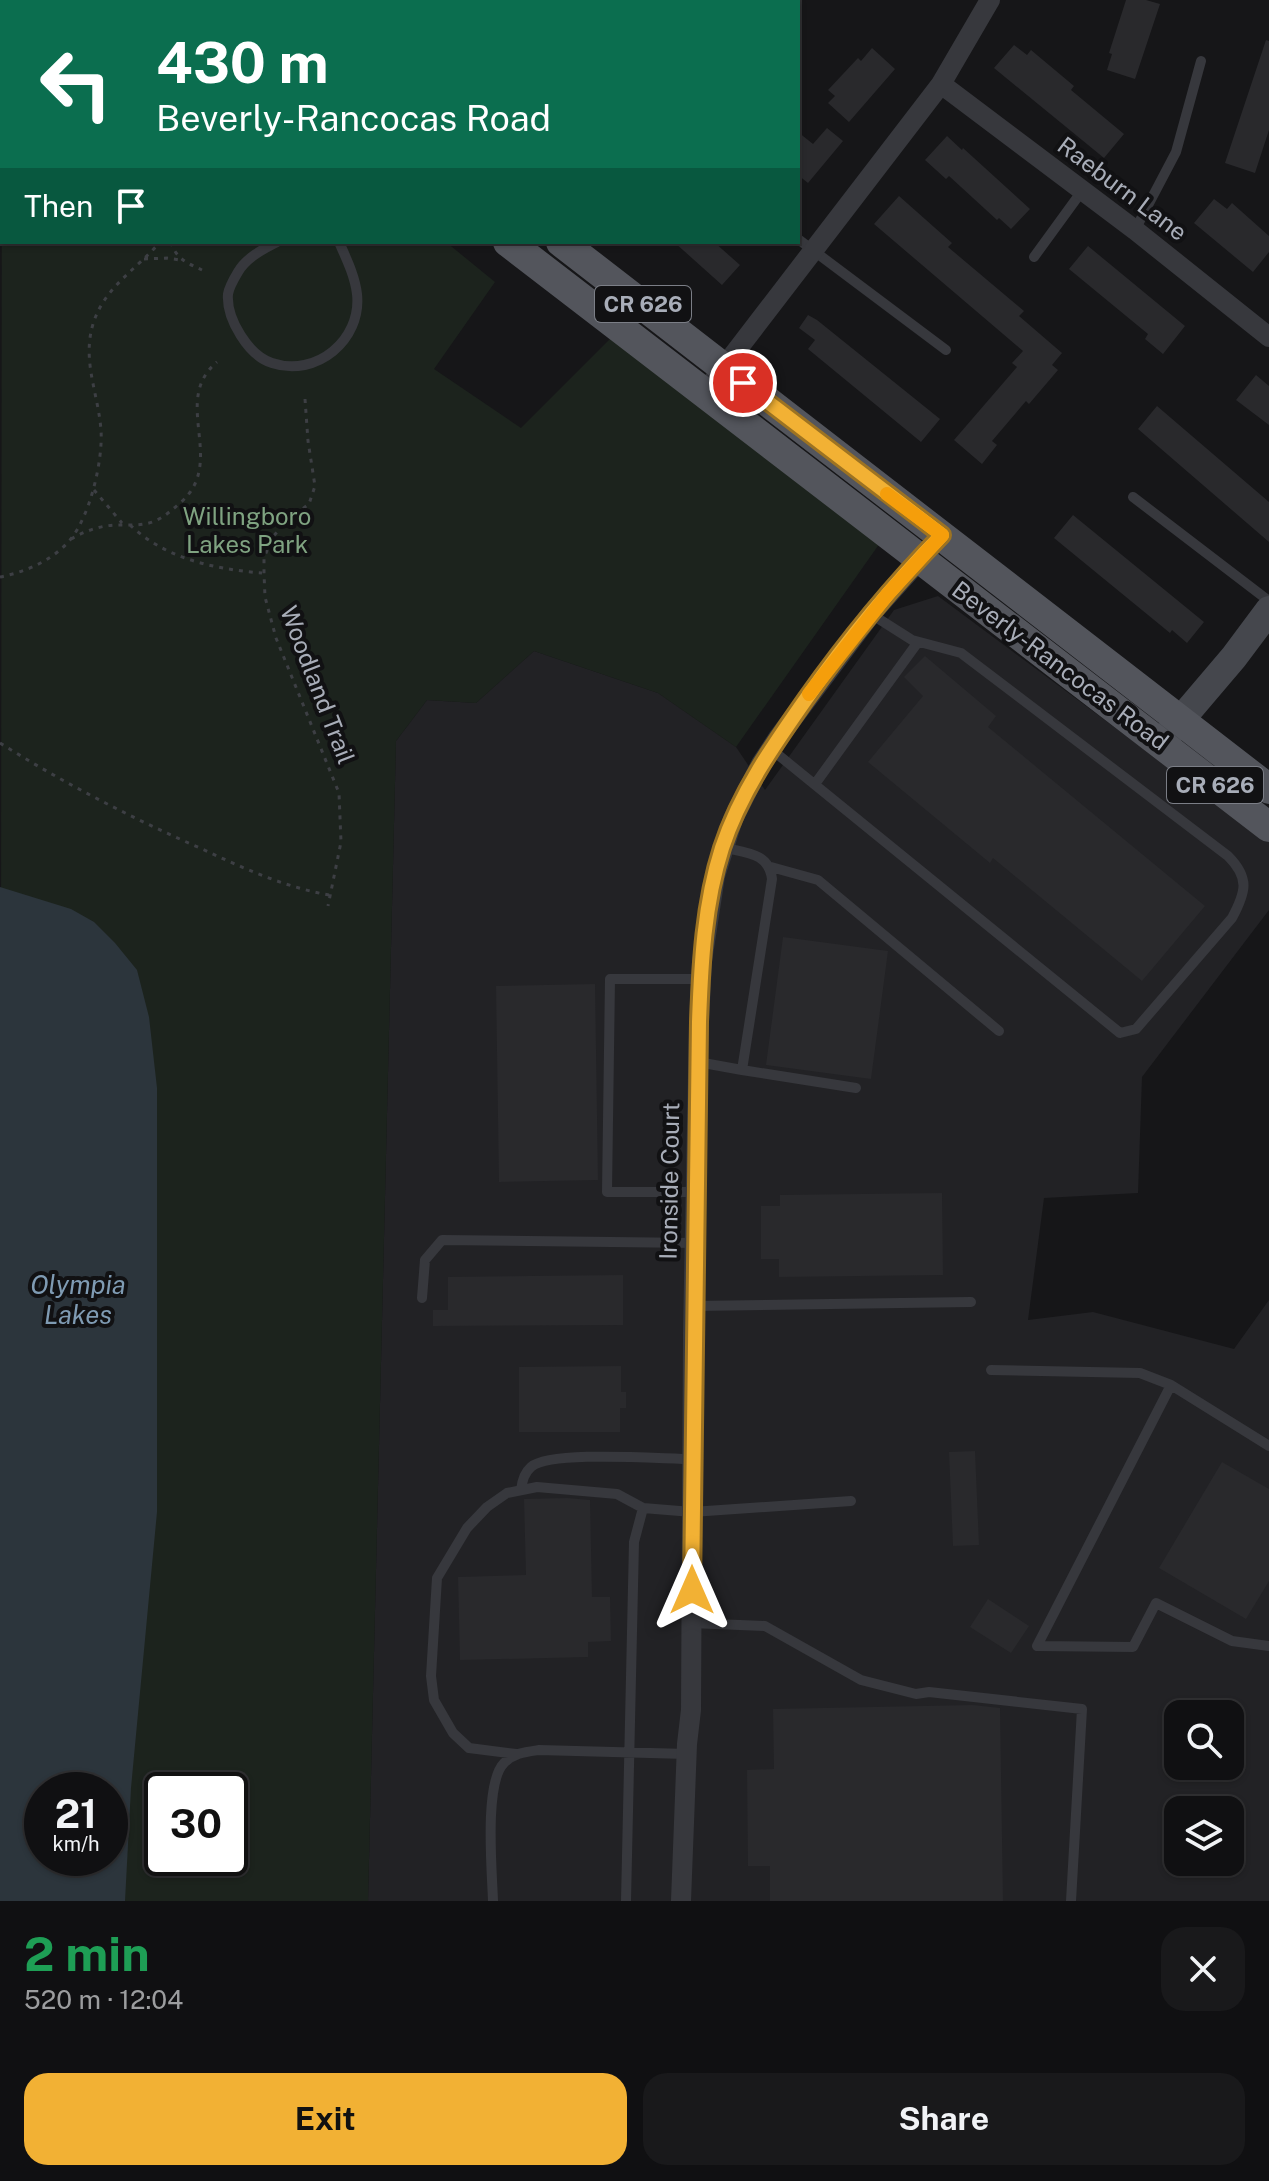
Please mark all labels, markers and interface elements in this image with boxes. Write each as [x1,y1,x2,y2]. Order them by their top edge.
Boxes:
text: 430 m [156,30,329,96]
icon: left [24,32,128,136]
text: Beverly-Rancocas Road [156,97,551,139]
street label: Raeburn Lane [1052,131,1193,246]
icon: arrive [109,184,153,228]
text: Then [24,188,93,224]
road number: CR 626 [595,286,691,322]
pin [709,349,777,417]
icon: arrive [721,361,765,405]
park label: Willingboro Lakes Park [183,502,311,558]
street label: Beverly-Rancocas Road [947,575,1174,756]
street label: Woodland Trail [275,602,361,768]
road number: CR 626 [1167,767,1263,803]
street label: Ironside Court [654,1102,684,1260]
water label: Olympia Lakes [30,1269,126,1330]
position arrow [650,1548,734,1632]
map controls [1164,1700,1244,1876]
button: search [1164,1700,1244,1780]
speed limit sign: 30 [144,1772,248,1876]
text: 21 [55,1790,97,1837]
button: layers [1164,1796,1244,1876]
text: km/h [52,1832,100,1856]
text: 2 min [24,1925,150,1982]
button: close [1161,1927,1245,2011]
text: 520 m · 12:04 [24,1984,183,2015]
button: Exit [24,2073,627,2165]
button: Share [643,2073,1245,2165]

